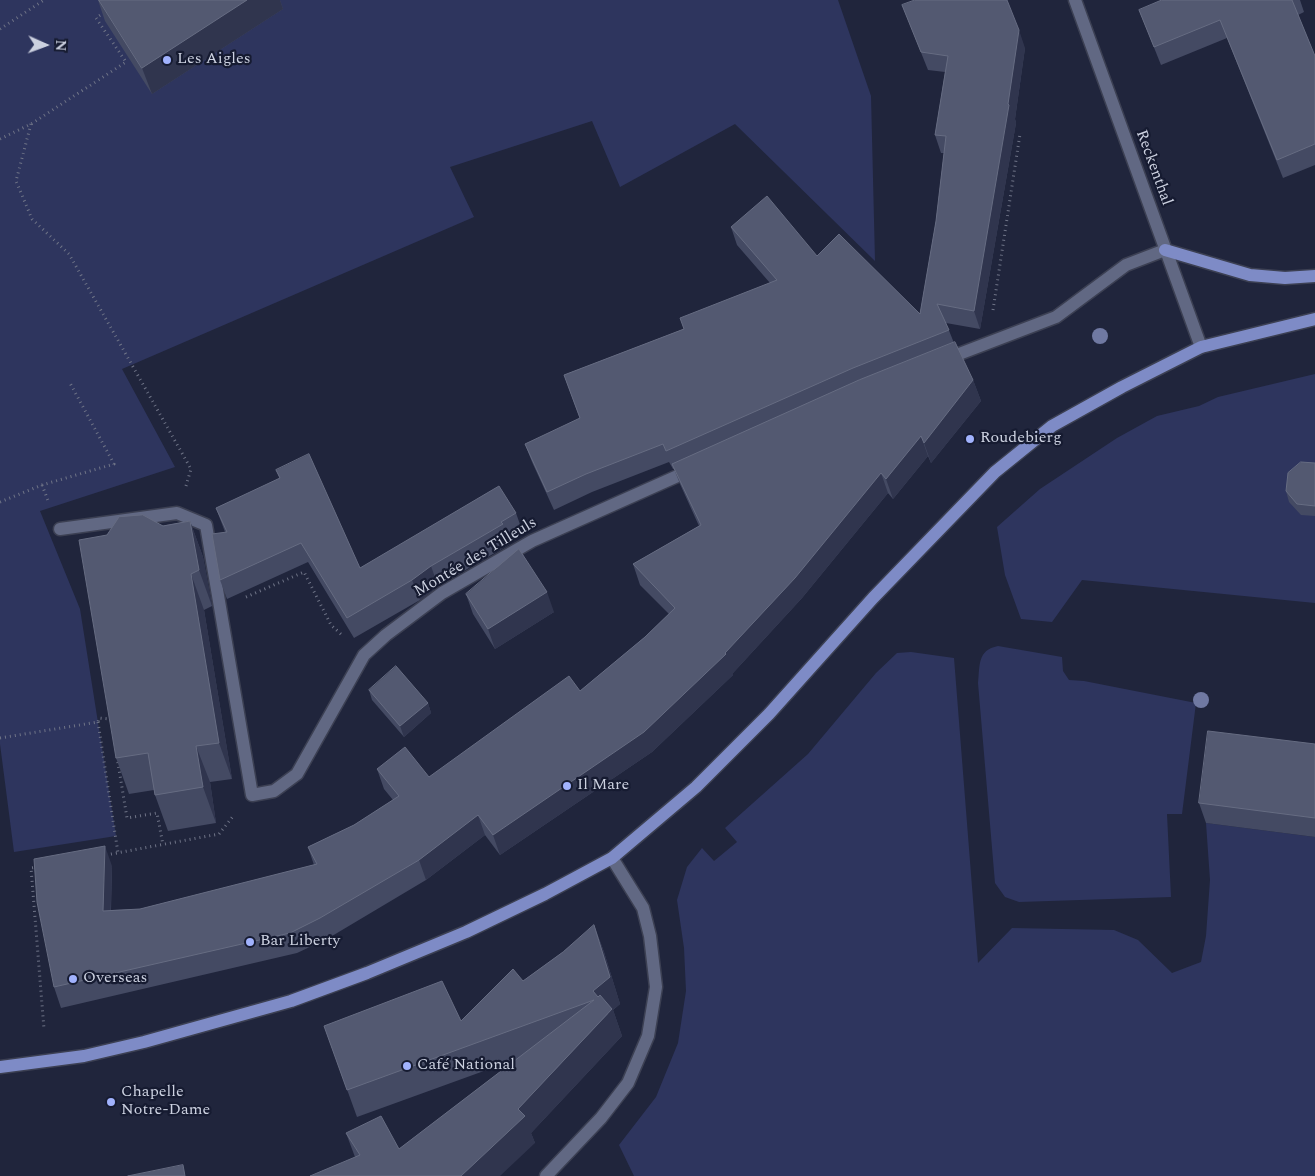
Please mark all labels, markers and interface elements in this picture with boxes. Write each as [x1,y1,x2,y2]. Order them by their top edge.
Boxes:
north arrow [20,20,70,70]
text: N [50,39,71,52]
place label: Les Aigles [177,50,251,70]
marker: Les Aigles [161,54,173,66]
street label: Reckenthal [1130,128,1176,208]
place label: Roudebierg [980,429,1062,449]
marker: Roudebierg [964,433,976,445]
street label: Montée des Tilleuls [411,514,541,602]
place label: Il Mare [577,776,629,796]
marker: Il Mare [561,780,573,792]
place label: Bar Liberty [260,932,340,952]
marker: Bar Liberty [244,936,256,948]
place label: Overseas [83,969,147,989]
marker: Overseas [67,973,79,985]
place label: Café National [417,1056,515,1076]
marker: Café National [401,1060,413,1072]
place label: Chapelle Notre-Dame [121,1083,210,1121]
marker: Chapelle Notre-Dame [105,1096,117,1108]

